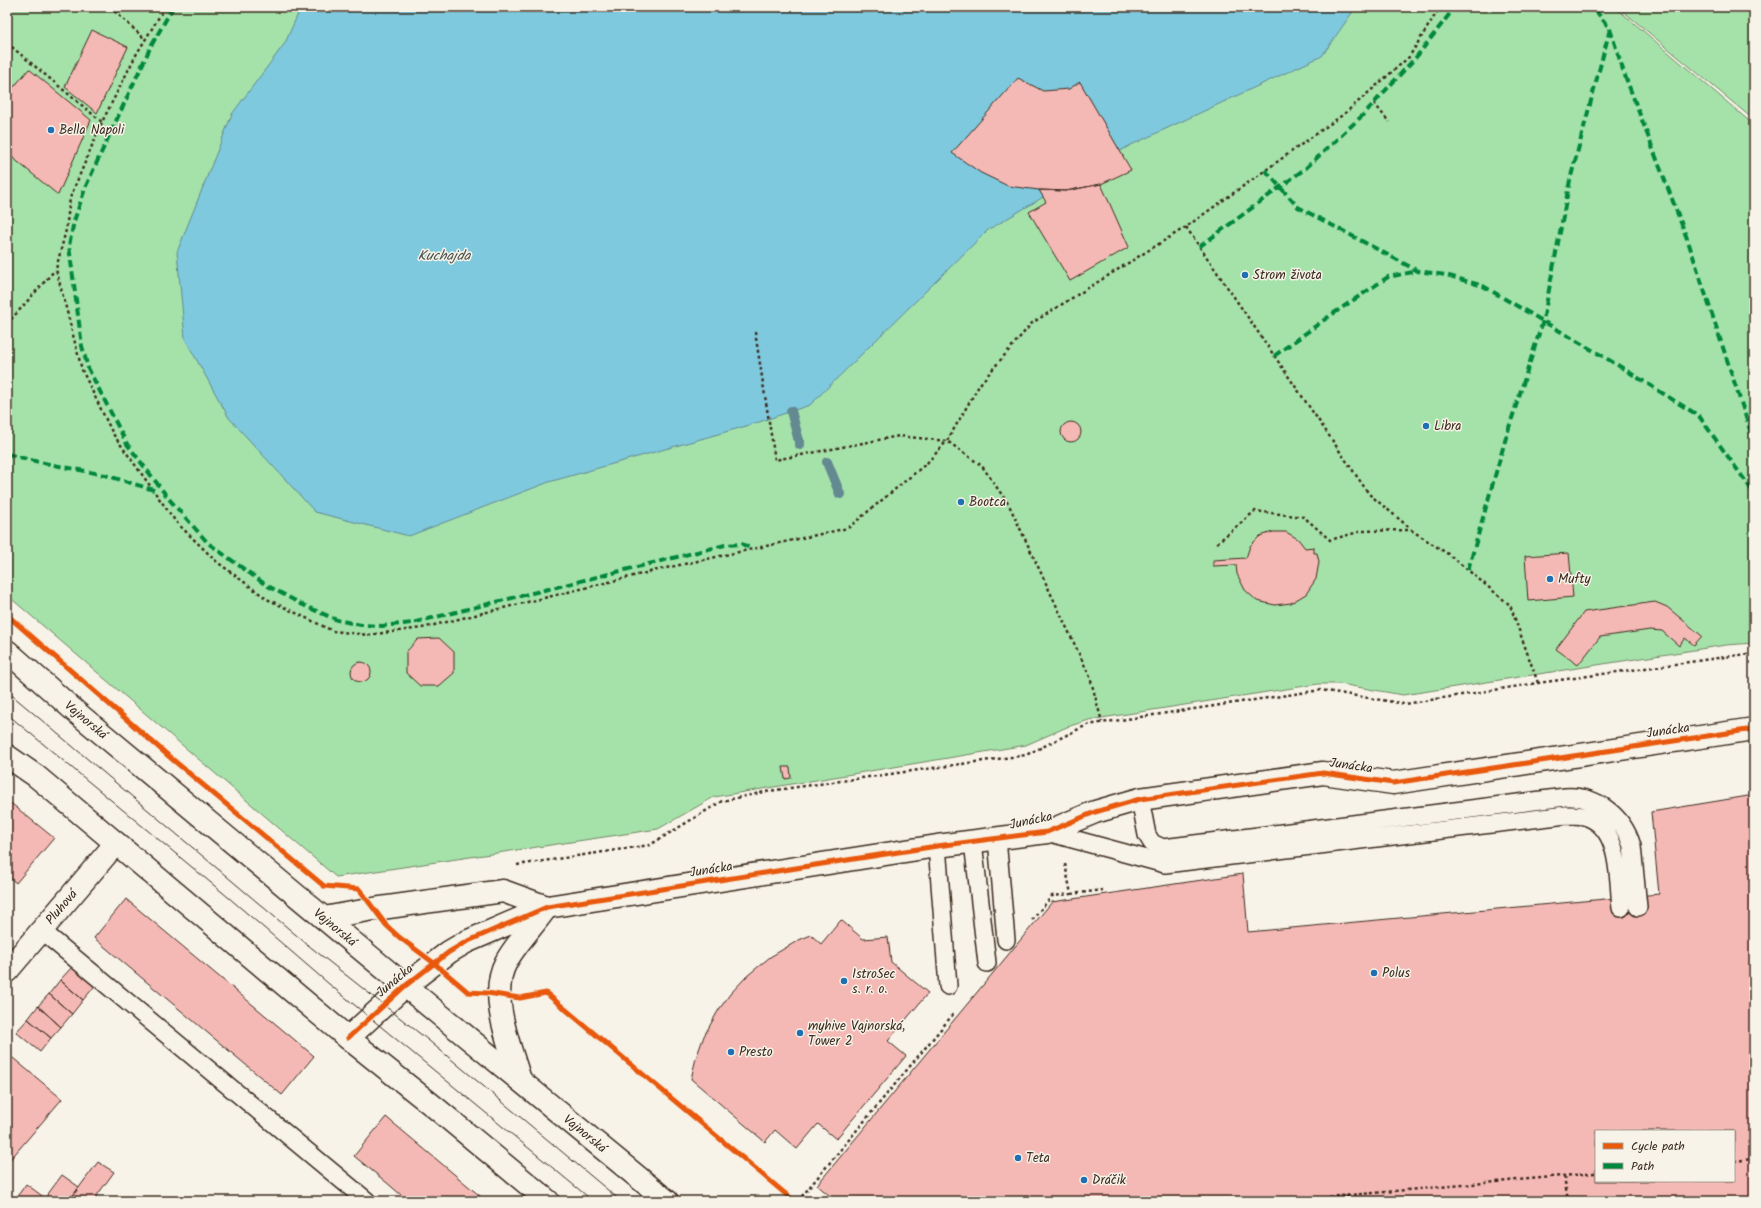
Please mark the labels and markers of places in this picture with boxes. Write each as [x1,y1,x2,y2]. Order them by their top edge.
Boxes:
place label: Bella Napoli [59,120,125,141]
marker: Bella Napoli [46,125,56,135]
place label: Strom života [1253,265,1322,286]
marker: Strom života [1240,270,1250,280]
place label: Libra [1434,416,1461,437]
marker: Libra [1421,421,1431,431]
place label: Bootca [969,492,1006,513]
marker: Bootca [956,497,966,507]
place label: Mufty [1558,569,1591,590]
marker: Mufty [1545,574,1555,584]
place label: Polus [1382,963,1410,984]
place label: IstroSec s. r. o. [852,964,896,1000]
marker: Polus [1369,968,1379,978]
marker: IstroSec s. r. o. [839,976,849,986]
place label: myhive Vajnorská, Tower 2 [808,1016,905,1052]
marker: myhive Vajnorská, Tower 2 [795,1028,805,1038]
place label: Presto [739,1042,773,1063]
marker: Presto [726,1047,736,1057]
place label: Teta [1026,1148,1050,1169]
marker: Teta [1013,1153,1023,1163]
place label: Dráčik [1092,1170,1127,1191]
marker: Dráčik [1079,1175,1089,1185]

